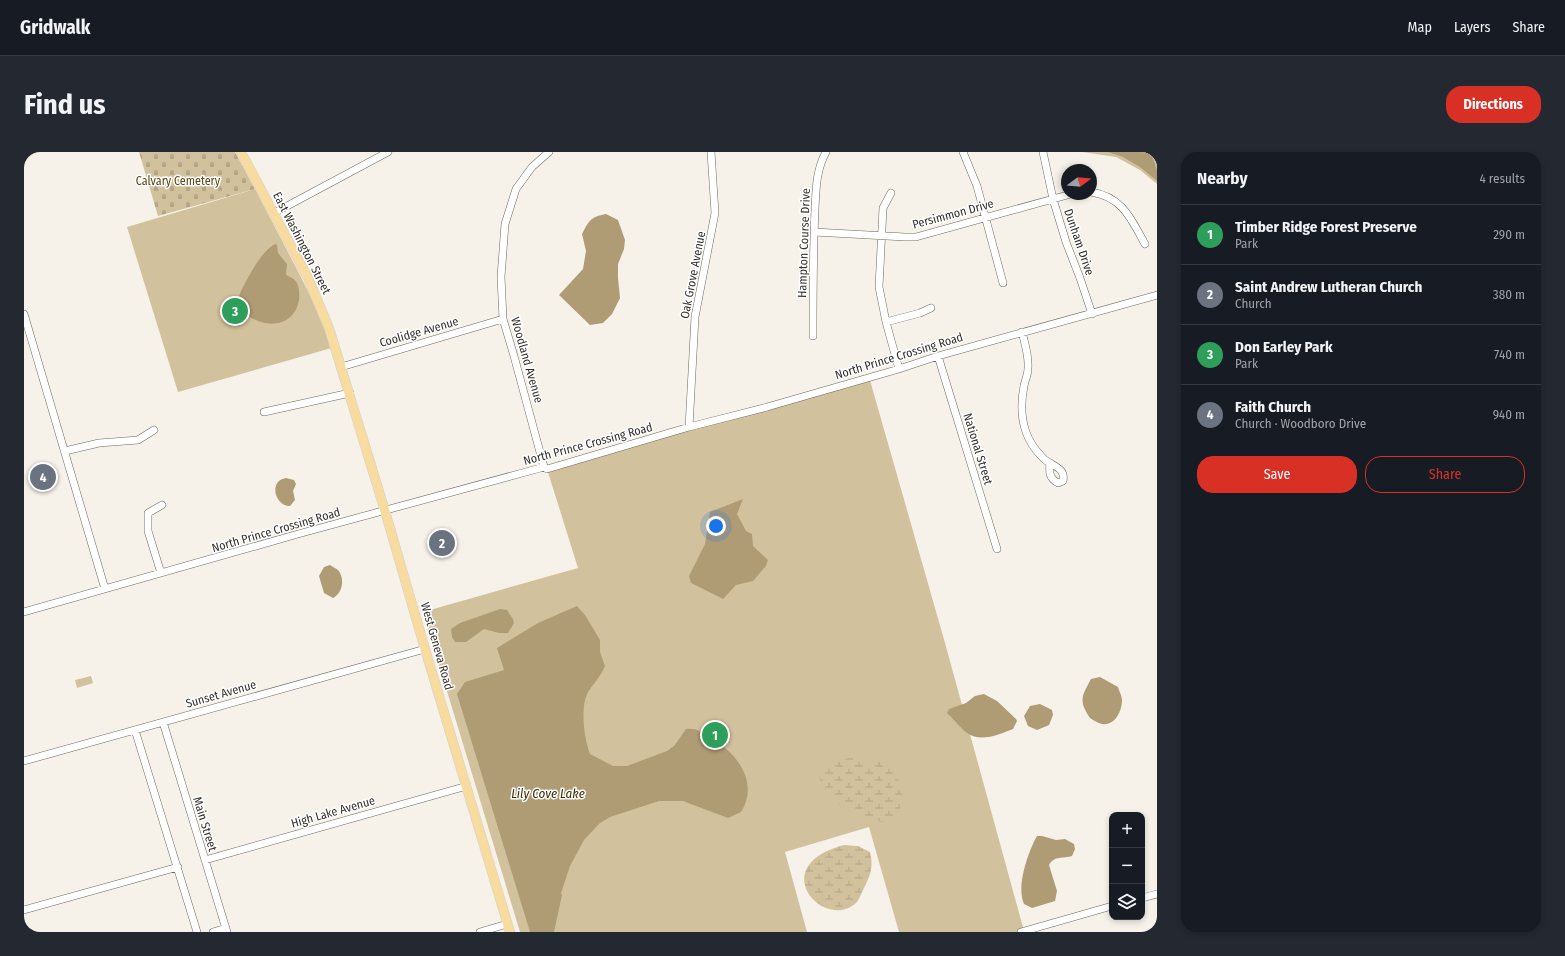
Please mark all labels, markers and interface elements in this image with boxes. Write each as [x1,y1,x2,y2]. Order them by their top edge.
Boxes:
text: Gridwalk [20,16,90,39]
text: Map [1408,19,1432,36]
text: Layers [1454,19,1490,36]
text: Share [1512,19,1545,36]
button: Directions [1446,86,1541,123]
text: Find us [24,88,106,121]
north arrow [1061,164,1097,200]
text: Nearby [1197,168,1248,189]
text: 4 results [1479,171,1525,186]
park label: Calvary Cemetery [136,174,221,188]
street label: Hampton Course Drive [795,188,813,298]
street label: East Washington Street [270,190,334,296]
street label: Persimmon Drive [911,196,995,232]
street label: Dunham Drive [1061,207,1097,277]
text: Timber Ridge Forest Preserve [1235,218,1417,236]
text: 1 [1207,227,1213,242]
text: 290 m [1493,227,1525,242]
street label: Oak Grove Avenue [678,230,708,320]
text: Park [1235,236,1258,251]
text: Saint Andrew Lutheran Church [1235,278,1422,296]
text: 2 [1207,287,1213,302]
text: 380 m [1493,287,1525,302]
pin: 3 [222,296,248,326]
text: Church [1235,296,1272,311]
street label: Coolidge Avenue [378,314,460,350]
street label: Woodland Avenue [508,316,546,405]
street label: North Prince Crossing Road [833,330,965,382]
text: Don Earley Park [1235,338,1333,356]
text: 3 [1207,347,1213,362]
text: 740 m [1494,347,1525,362]
text: Park [1235,356,1258,371]
text: Faith Church [1235,398,1311,416]
text: 4 [1207,407,1213,422]
text: 940 m [1493,407,1525,422]
street label: National Street [960,412,996,486]
text: Church · Woodboro Drive [1235,416,1366,431]
street label: North Prince Crossing Road [522,420,654,468]
button: Save [1197,456,1357,493]
button: Share [1365,456,1525,493]
pin: 4 [30,462,56,492]
street label: North Prince Crossing Road [210,505,342,555]
your location [706,516,726,536]
pin: 2 [429,528,455,558]
street label: West Geneva Road [418,601,456,691]
street label: Sunset Avenue [184,677,258,711]
pin: 1 [702,720,728,750]
water label: Lily Cove Lake [511,786,585,801]
street label: High Lake Avenue [289,793,377,831]
street label: Main Street [190,795,220,853]
map controls [1109,812,1145,920]
button: + [1109,812,1145,848]
button: − [1109,848,1145,884]
button: layers [1109,884,1145,920]

